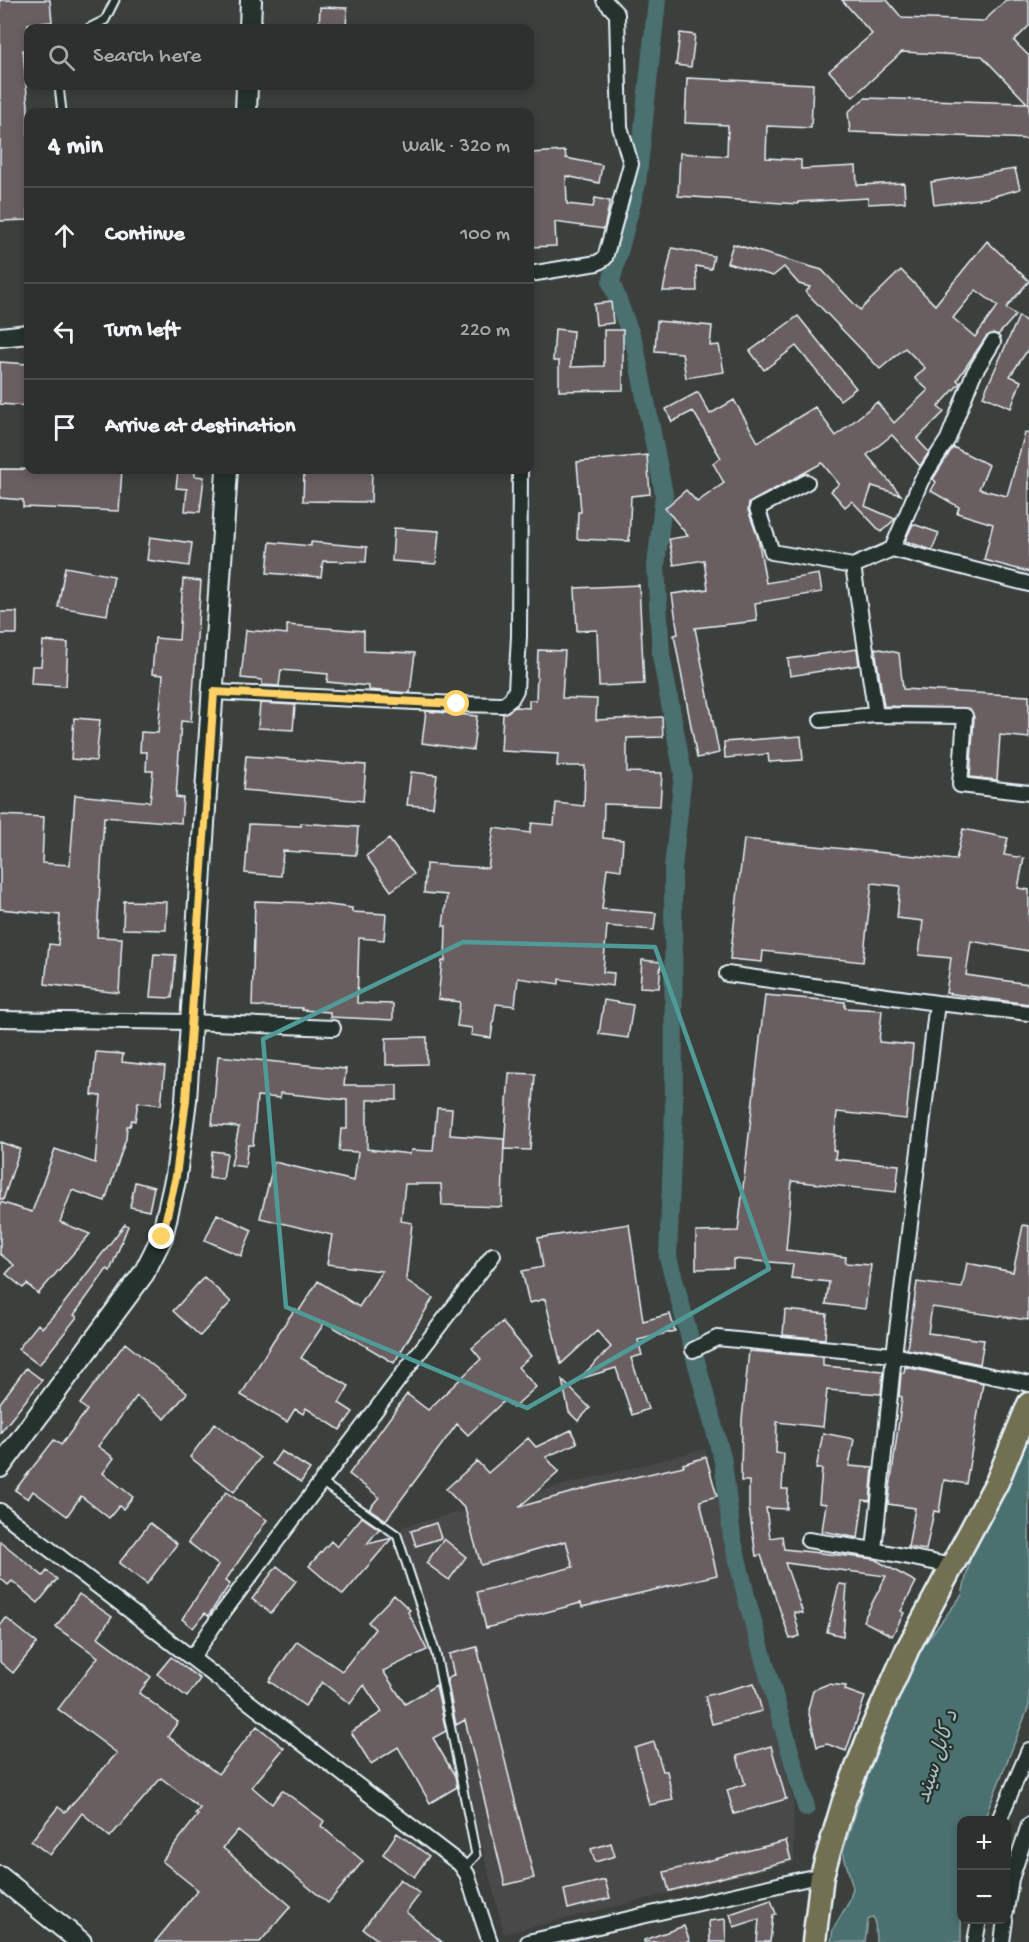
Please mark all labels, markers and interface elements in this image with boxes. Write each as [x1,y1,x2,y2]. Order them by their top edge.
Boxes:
search box [24,24,534,90]
icon: search [45,41,78,74]
text: Search here [93,44,201,70]
text: 4 min [48,132,103,163]
text: Walk · 320 m [402,136,510,159]
icon: ahead [48,219,81,252]
text: Continue [105,222,185,248]
text: 100 m [460,224,510,247]
icon: left [48,315,81,348]
text: Turn left [105,318,179,344]
text: 220 m [460,320,510,343]
icon: arrive [48,411,81,444]
text: Arrive at destination [105,414,295,440]
route start [443,690,469,716]
route end [148,1223,174,1249]
water label: د کابل سيند [912,1707,966,1806]
map controls [957,1816,1011,1924]
button: + [957,1816,1011,1870]
button: − [957,1870,1011,1924]

